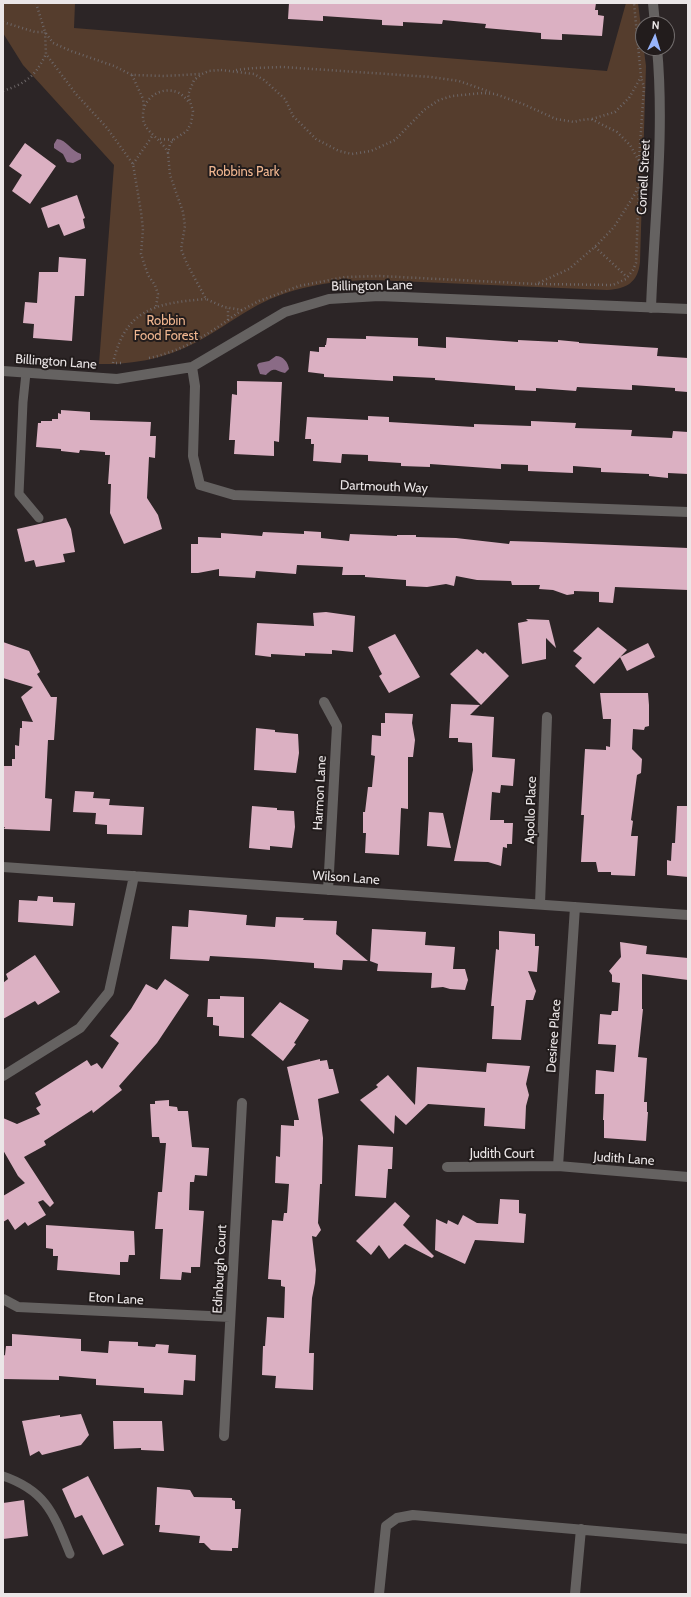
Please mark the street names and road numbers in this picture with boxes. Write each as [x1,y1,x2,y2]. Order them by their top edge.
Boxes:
street label: Cornell Street [634,139,654,215]
street label: Billington Lane [331,277,413,295]
street label: Billington Lane [15,351,97,373]
street label: Dartmouth Way [340,478,428,496]
street label: Harmon Lane [310,755,330,831]
street label: Apollo Place [522,776,540,844]
street label: Wilson Lane [312,868,380,888]
street label: Desiree Place [544,999,564,1073]
street label: Judith Court [470,1146,534,1162]
street label: Judith Lane [593,1149,655,1169]
street label: Edinburgh Court [210,1224,230,1314]
street label: Eton Lane [88,1290,144,1308]

